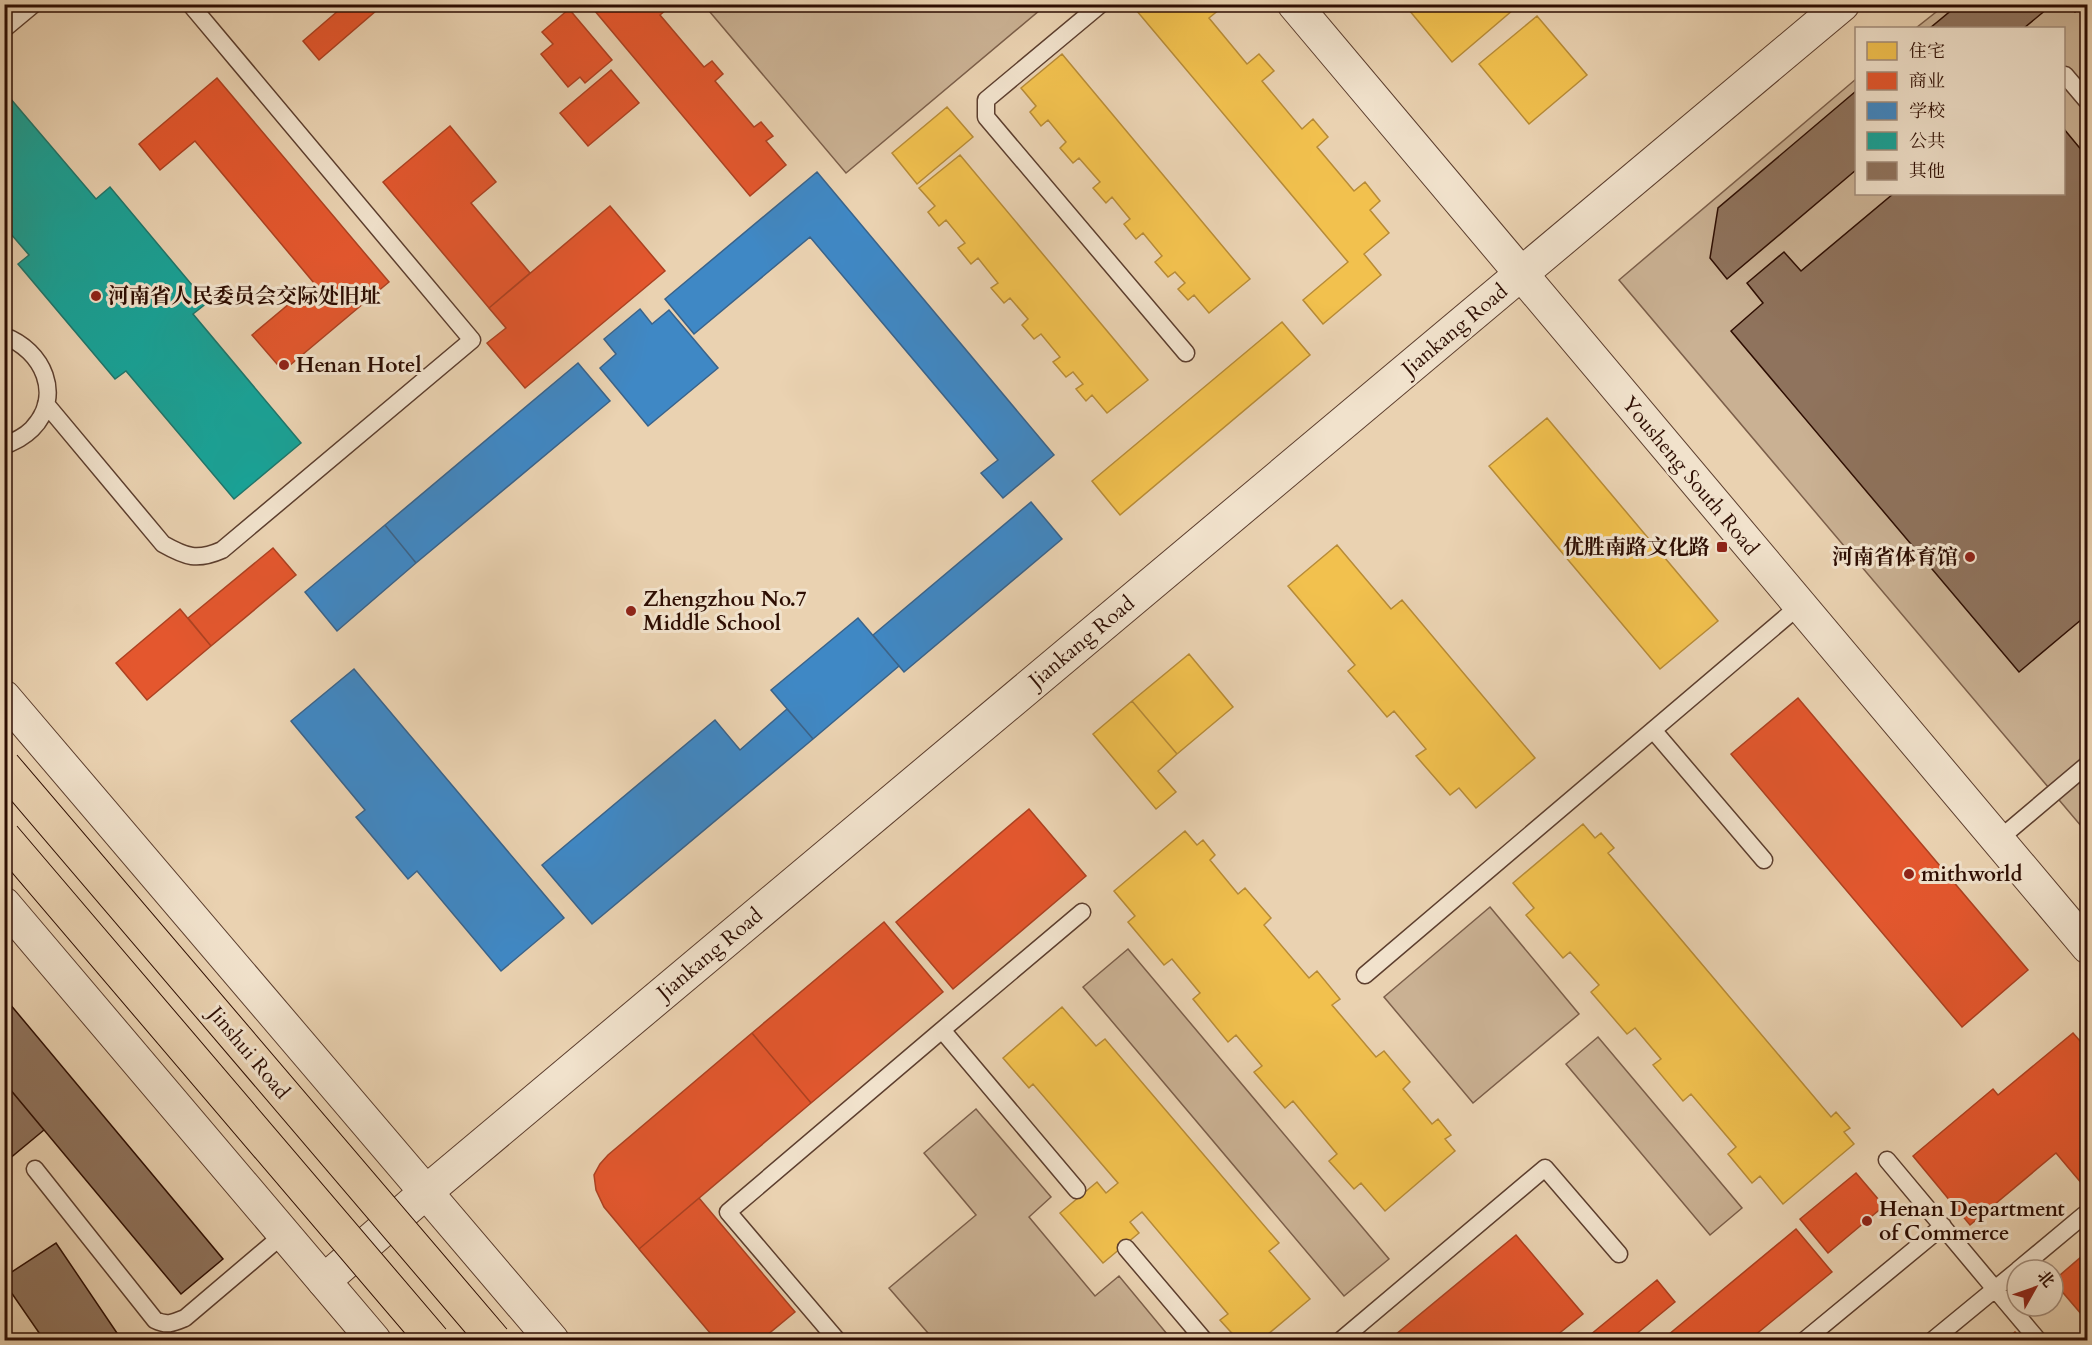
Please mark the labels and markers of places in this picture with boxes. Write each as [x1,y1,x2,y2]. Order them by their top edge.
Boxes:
place label: 河南省人民委员会交际处旧址 [108,282,381,311]
marker: 河南省人民委员会交际处旧址 [89,289,103,303]
place label: Henan Hotel [296,351,422,380]
marker: Henan Hotel [277,358,291,372]
place label: 优胜南路文化路 [1563,533,1710,562]
marker: 优胜南路文化路 [1715,540,1729,554]
place label: 河南省体育馆 [1832,543,1958,572]
marker: 河南省体育馆 [1963,550,1977,564]
place label: Zhengzhou No.7 Middle School [643,585,807,638]
marker: Zhengzhou No.7 Middle School [624,604,638,618]
place label: mithworld [1921,860,2022,889]
marker: mithworld [1902,867,1916,881]
place label: Henan Department of Commerce [1879,1195,2065,1248]
marker: Henan Department of Commerce [1860,1214,1874,1228]

